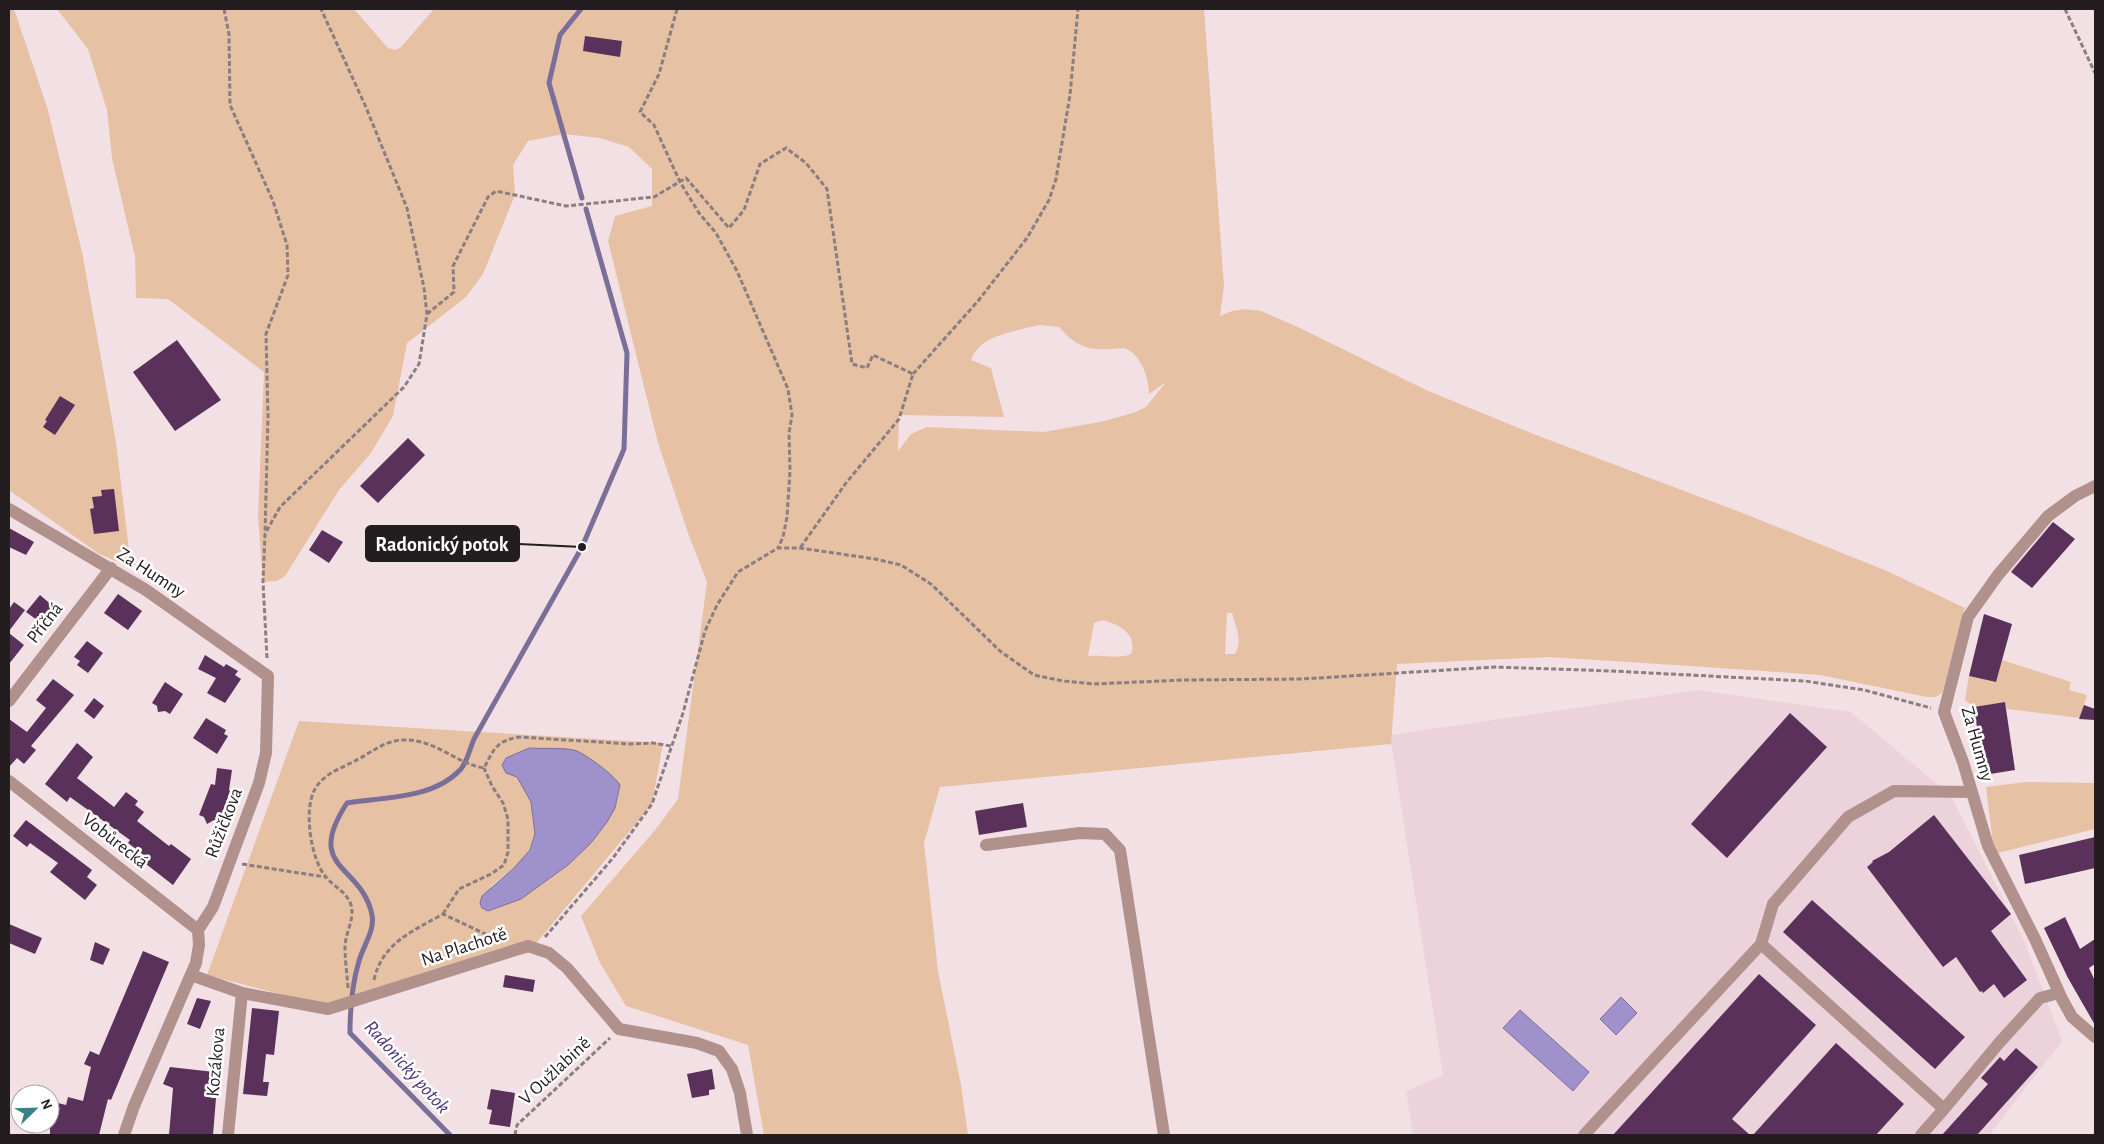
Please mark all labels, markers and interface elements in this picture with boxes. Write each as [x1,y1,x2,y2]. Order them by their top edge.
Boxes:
callout: Radonický potok [366,526,519,561]
text: Radonický potok [375,535,509,555]
street label: Za Humny [114,544,188,602]
street label: Příčná [23,599,67,647]
street label: Za Humny [1957,704,1997,784]
street label: Růžičkova [202,785,246,861]
street label: Vobůrecká [79,810,152,873]
street label: Na Plachotě [419,924,509,970]
water label: Radonický potok [360,1017,454,1117]
street label: Kozákova [204,1026,229,1097]
street label: V Oužlabině [516,1033,594,1109]
north arrow [10,1084,60,1134]
text: N [38,1097,54,1112]

